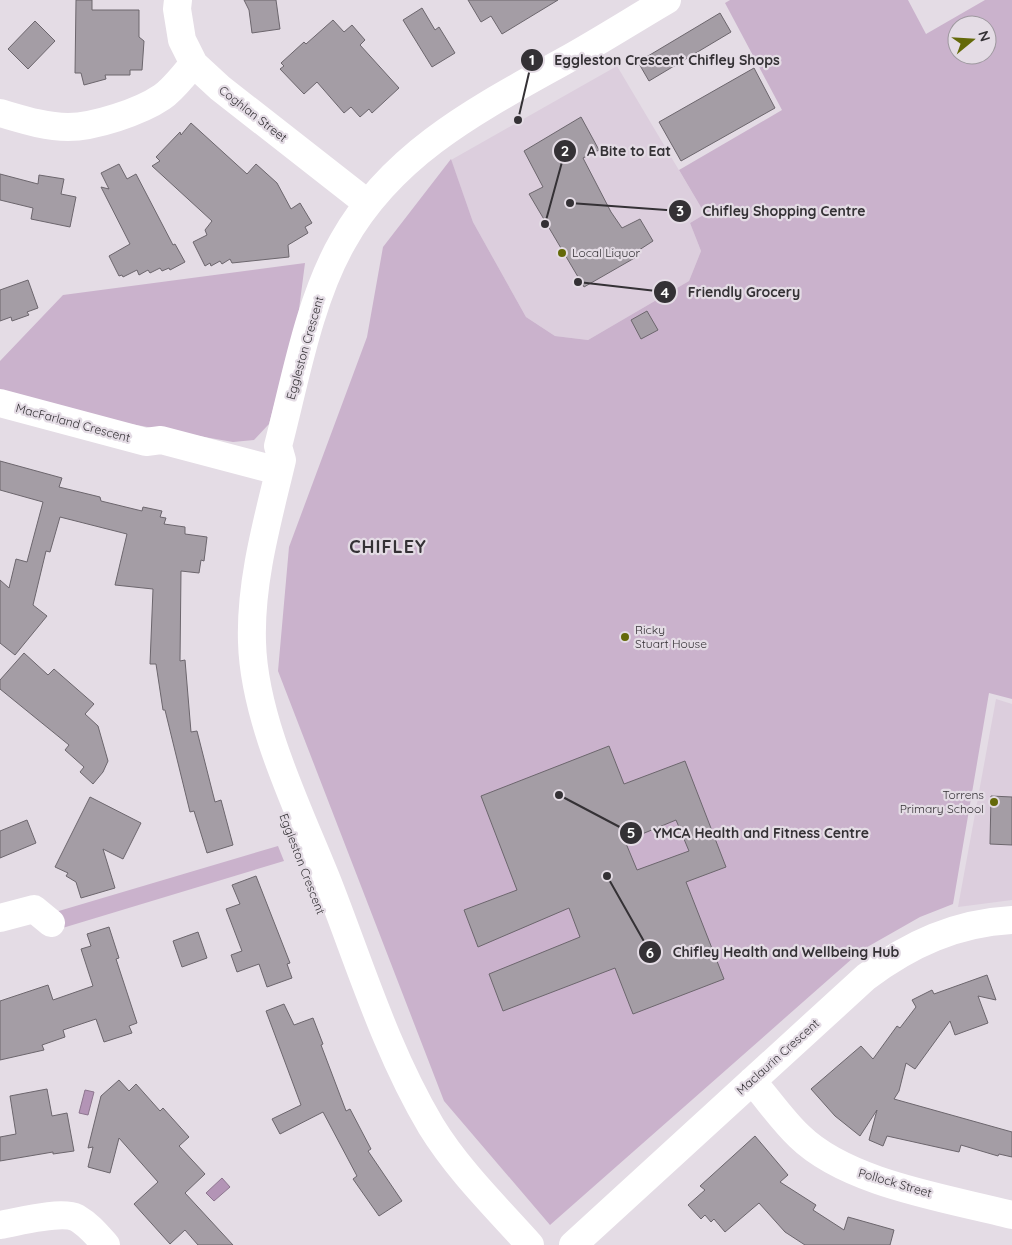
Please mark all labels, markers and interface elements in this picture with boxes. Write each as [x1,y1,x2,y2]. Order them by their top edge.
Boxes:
north arrow [947,15,997,65]
text: N [974,28,995,44]
callout: Eggleston Crescent Chifley Shops [519,45,790,74]
text: 1 [529,50,535,69]
text: Eggleston Crescent Chifley Shops [554,51,780,69]
street label: Coghlan Street [216,82,290,145]
callout: A Bite to Eat [552,136,681,165]
text: 2 [561,141,569,160]
text: A Bite to Eat [587,142,671,160]
callout: Chifley Shopping Centre [668,196,876,225]
text: 3 [676,201,684,220]
text: Chifley Shopping Centre [702,202,866,220]
place label: Local Liquor [572,245,640,260]
marker: Local Liquor [556,247,568,259]
callout: Friendly Grocery [652,278,810,307]
text: 4 [661,283,670,302]
text: Friendly Grocery [688,283,800,301]
street label: Eggleston Crescent [283,294,326,401]
street label: MacFarland Crescent [14,400,132,445]
district label: CHIFLEY [349,535,427,558]
place label: Ricky Stuart House [635,622,707,651]
marker: Ricky Stuart House [619,631,631,643]
place label: Torrens Primary School [900,787,984,816]
marker: Torrens Primary School [988,796,1000,808]
street label: Eggleston Crescent [276,811,329,916]
callout: YMCA Health and Fitness Centre [618,818,879,847]
text: 5 [627,823,635,842]
text: YMCA Health and Fitness Centre [653,824,869,842]
callout: Chifley Health and Wellbeing Hub [638,938,909,967]
text: 6 [646,943,654,962]
text: Chifley Health and Wellbeing Hub [673,943,899,961]
street label: Maclaurin Crescent [733,1016,822,1098]
street label: Pollock Street [857,1165,934,1200]

